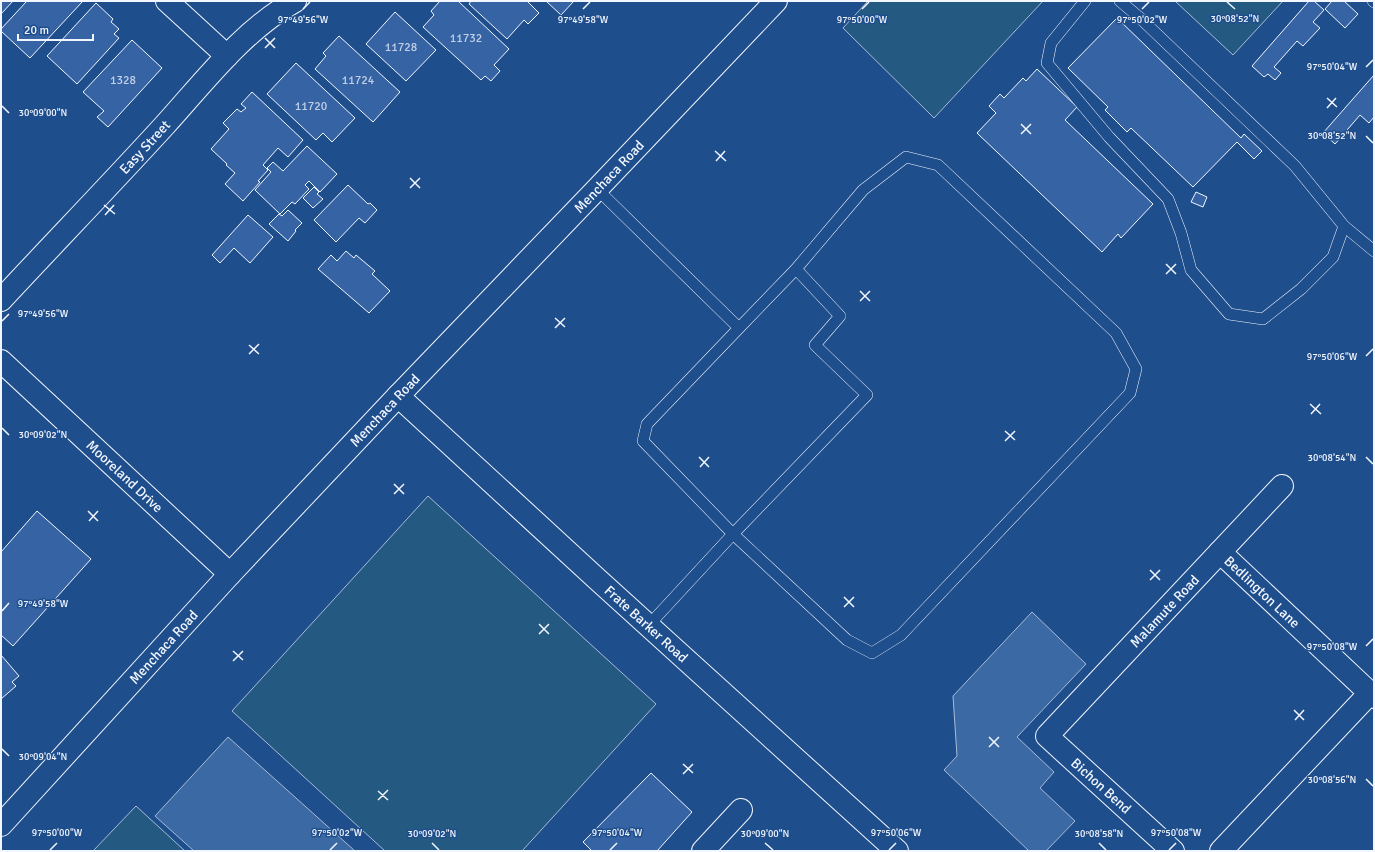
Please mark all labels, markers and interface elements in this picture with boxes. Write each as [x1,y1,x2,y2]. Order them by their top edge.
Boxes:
text: 30°08'52"N [1211,13,1259,25]
text: 97°49'56"W [278,14,329,26]
text: 97°49'58"W [558,14,609,26]
text: 97°50'00"W [837,14,888,26]
text: 97°50'02"W [1117,14,1168,26]
scale bar [18,16,93,42]
text: 20 m [24,23,49,38]
house number: 11732 [450,31,482,46]
house number: 11728 [385,40,417,55]
text: 97°50'04"W [1307,61,1358,73]
house number: 1328 [110,73,136,88]
house number: 11724 [342,73,375,88]
house number: 11720 [295,99,327,114]
text: 30°09'00"N [19,107,67,119]
street label: Easy Street [116,116,174,177]
text: 30°08'52"N [1308,130,1356,142]
street label: Menchaca Road [570,137,648,216]
text: 97°49'56"W [18,308,69,320]
text: 97°50'06"W [1307,351,1358,363]
street label: Menchaca Road [346,370,423,450]
text: 30°09'02"N [19,429,67,441]
street label: Mooreland Drive [83,436,167,516]
text: 30°08'54"N [1308,452,1356,464]
street label: Bedlington Lane [1221,552,1304,631]
street label: Malamute Road [1126,571,1203,651]
street label: Frate Barker Road [601,582,692,666]
text: 97°49'58"W [18,598,69,610]
street label: Menchaca Road [125,606,201,687]
text: 97°50'08"W [1307,641,1358,653]
text: 30°09'04"N [19,751,67,763]
street label: Bichon Bend [1067,755,1135,817]
text: 30°08'56"N [1308,774,1356,786]
text: 97°50'00"W [32,827,83,839]
text: 97°50'02"W [312,827,363,839]
text: 97°50'04"W [592,827,643,839]
text: 97°50'06"W [871,827,922,839]
text: 97°50'08"W [1151,827,1202,839]
text: 30°09'02"N [408,828,456,840]
text: 30°09'00"N [741,828,789,840]
text: 30°08'58"N [1075,828,1123,840]

